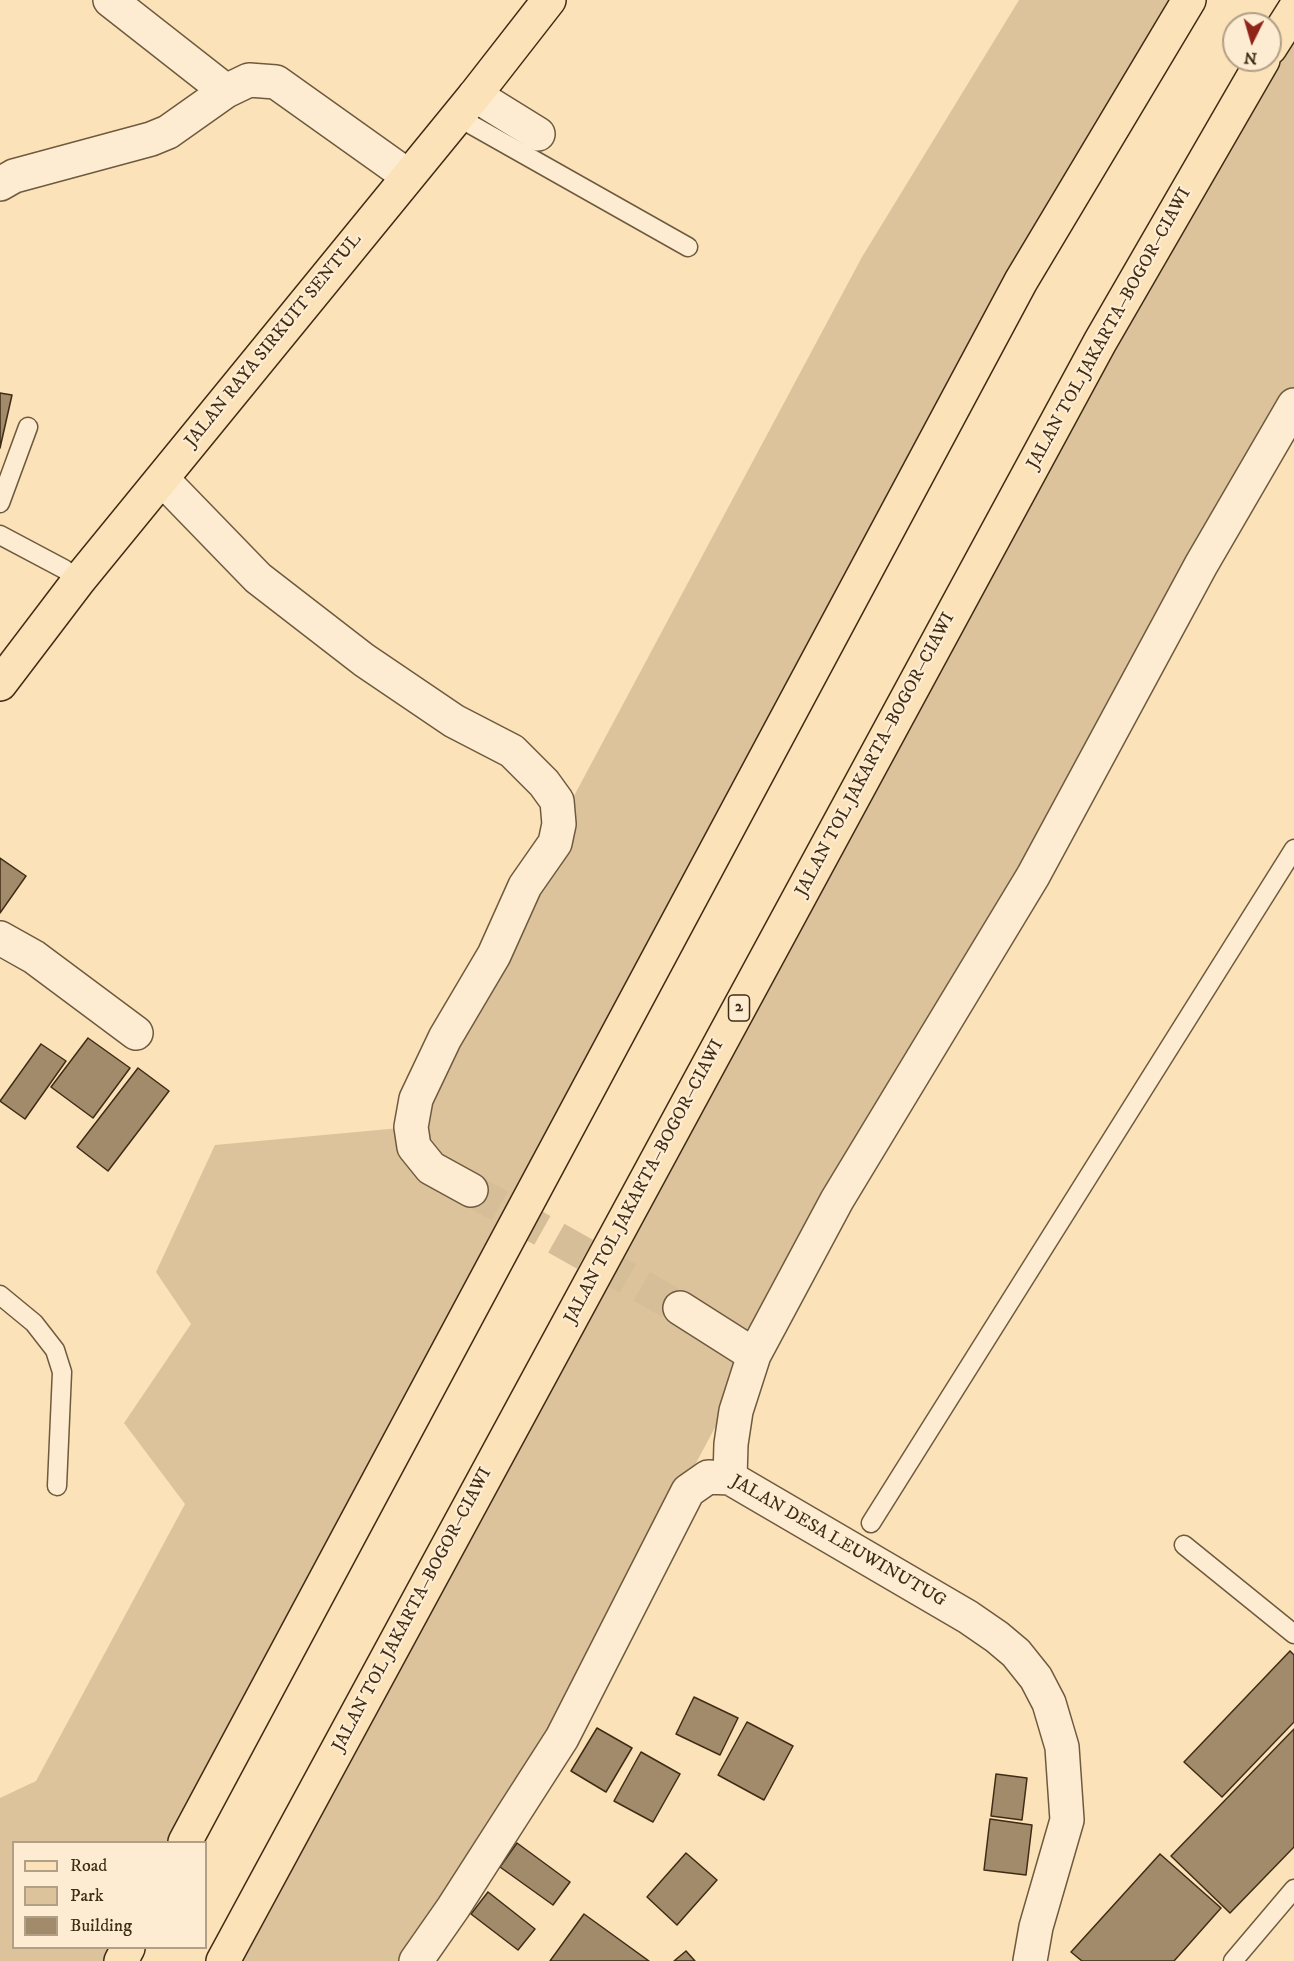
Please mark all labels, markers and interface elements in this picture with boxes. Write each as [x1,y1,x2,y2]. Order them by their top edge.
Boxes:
north arrow [1222,12,1282,72]
text: N [1243,47,1258,68]
street label: JALAN TOL JAKARTA–BOGOR–CIAWI [1023,185,1197,473]
street label: JALAN RAYA SIRKUIT SENTUL [181,230,367,452]
street label: JALAN TOL JAKARTA–BOGOR–CIAWI [792,609,960,901]
road number: 2 [728,995,750,1021]
street label: JALAN TOL JAKARTA–BOGOR–CIAWI [561,1036,729,1328]
street label: JALAN TOL JAKARTA–BOGOR–CIAWI [329,1464,497,1756]
street label: JALAN DESA LEUWINUTUG [727,1472,949,1612]
legend [12,1841,207,1949]
text: Road [70,1855,107,1877]
text: Park [70,1885,104,1907]
text: Building [70,1915,132,1937]

